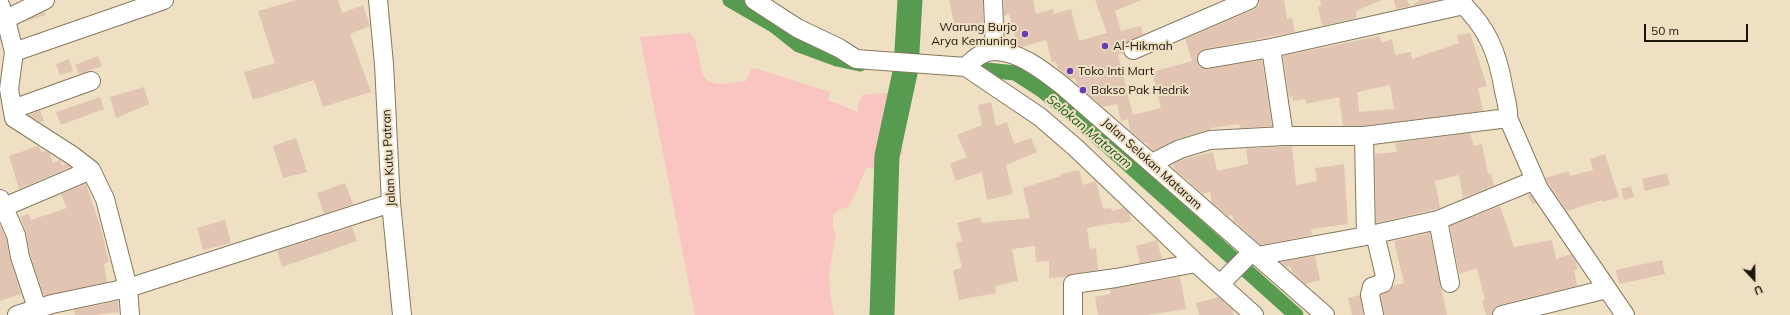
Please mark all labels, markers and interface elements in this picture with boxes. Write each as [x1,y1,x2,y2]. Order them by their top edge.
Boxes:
scale bar [1646,16,1750,42]
place label: Warung Burjo Arya Kemuning [931,20,1017,48]
text: 50 m [1651,23,1679,38]
marker: Warung Burjo Arya Kemuning [1020,29,1030,39]
place label: Al-Hikmah [1113,39,1173,53]
marker: Al-Hikmah [1100,41,1110,51]
place label: Toko Inti Mart [1078,64,1154,78]
marker: Toko Inti Mart [1065,66,1075,76]
place label: Bakso Pak Hedrik [1091,83,1189,97]
marker: Bakso Pak Hedrik [1078,85,1088,95]
water label: Selokan Mataram [1043,92,1135,172]
street label: Jalan Kutu Patran [379,109,399,207]
street label: Jalan Selokan Mataram [1099,115,1205,213]
north arrow [1734,259,1774,299]
text: U [1752,282,1765,298]

